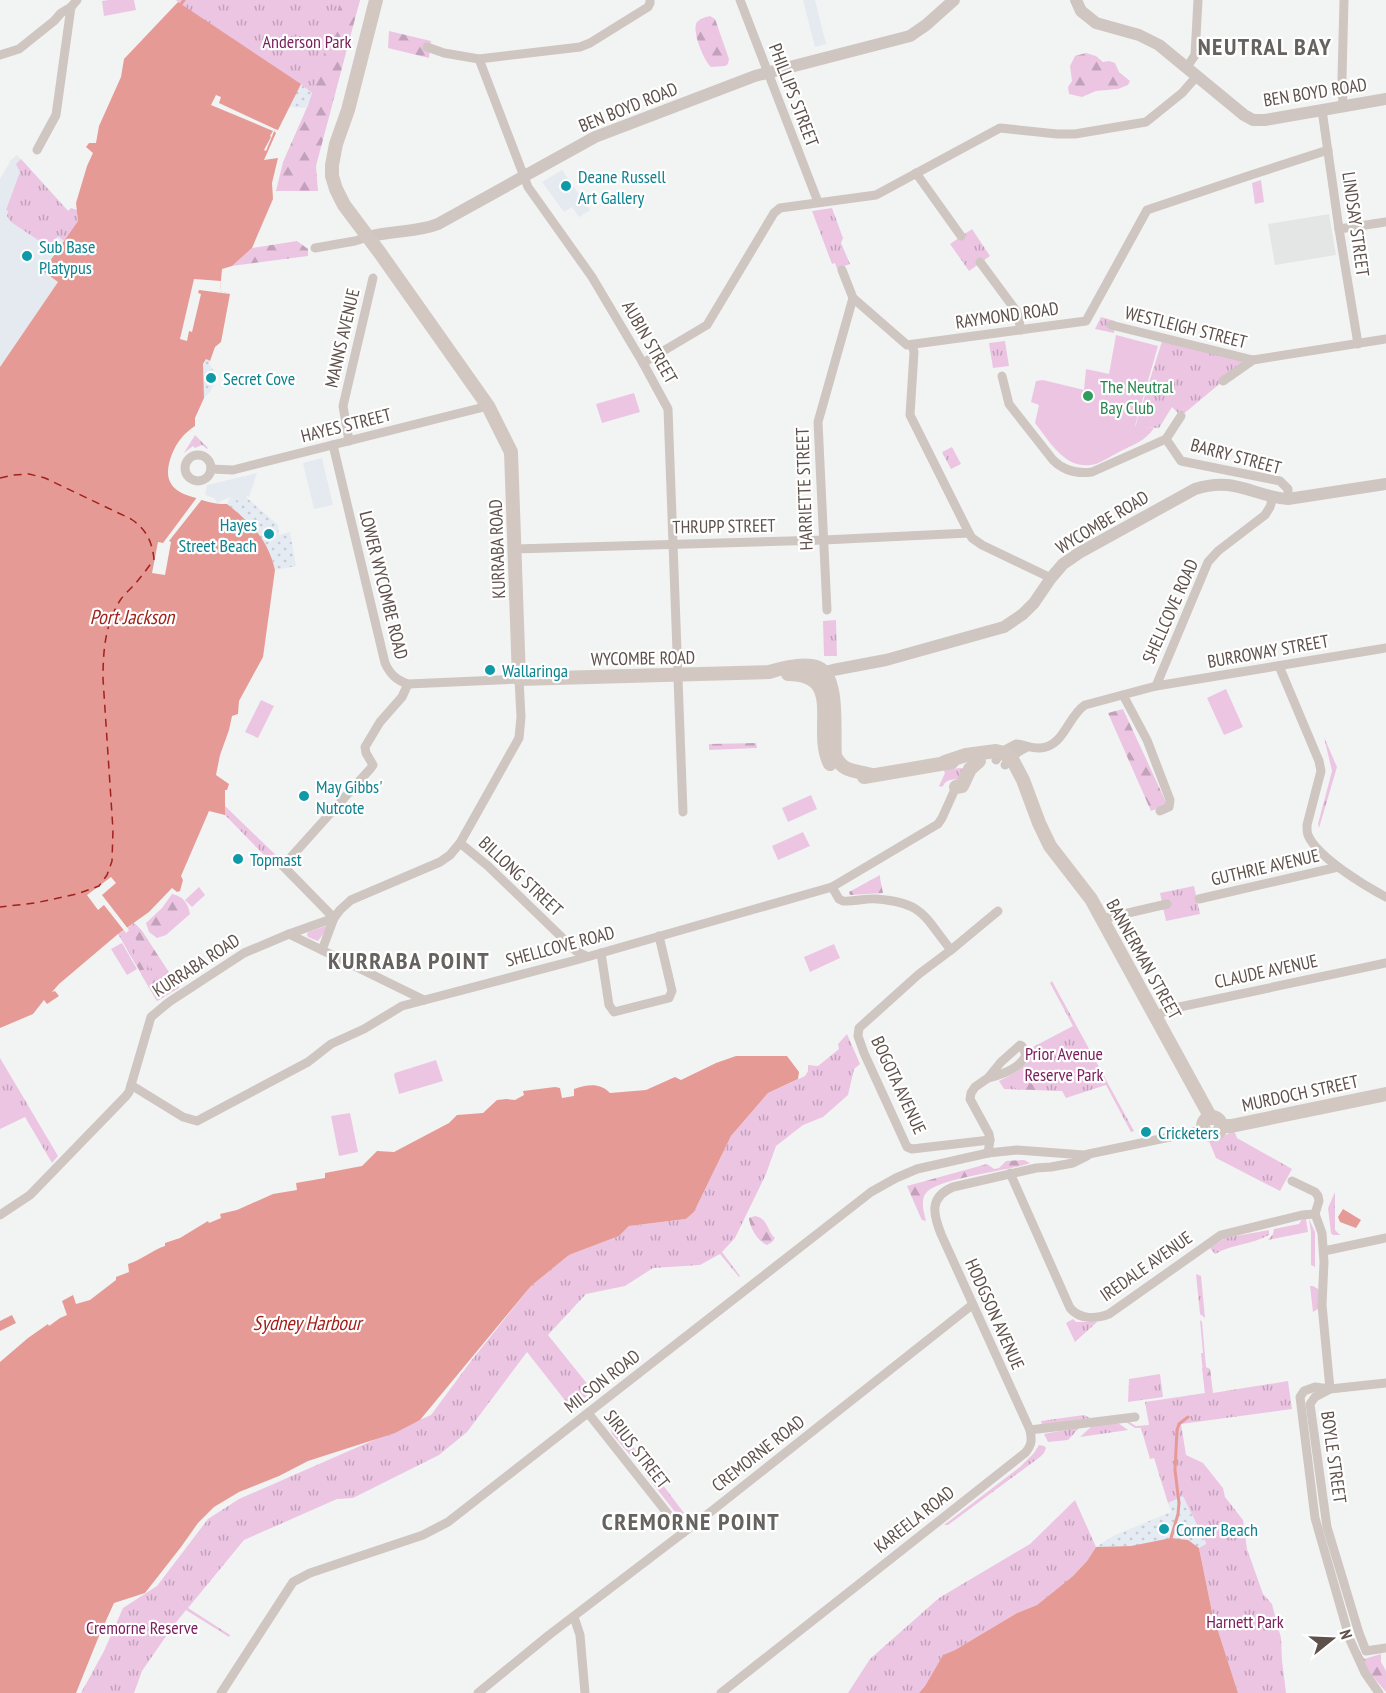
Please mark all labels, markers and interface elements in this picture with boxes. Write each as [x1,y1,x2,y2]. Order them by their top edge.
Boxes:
park label: Anderson Park [263,30,351,53]
district label: NEUTRAL BAY [1198,31,1332,62]
street label: PHILLIPS STREET [764,40,824,150]
street label: BEN BOYD ROAD [1262,72,1368,112]
street label: BEN BOYD ROAD [575,77,681,137]
place label: Deane Russell Art Gallery [578,165,666,209]
street label: LINDSAY STREET [1337,170,1375,278]
marker: Deane Russell Art Gallery [559,179,573,193]
place label: Sub Base Platypus [39,235,95,279]
marker: Sub Base Platypus [20,249,34,263]
street label: MANNS AVENUE [319,286,365,390]
street label: AUBIN STREET [617,296,683,388]
street label: RAYMOND ROAD [954,296,1060,334]
street label: WESTLEIGH STREET [1122,301,1250,353]
place label: Secret Cove [223,367,295,390]
marker: Secret Cove [204,371,218,385]
place label: The Neutral Bay Club [1100,375,1174,419]
marker: The Neutral Bay Club [1081,389,1095,403]
street label: HAYES STREET [298,403,394,447]
street label: HARRIETTE STREET [790,427,818,551]
street label: BARRY STREET [1188,433,1284,479]
street label: WYCOMBE ROAD [1051,485,1153,559]
street label: KURRABA ROAD [484,499,510,599]
street label: LOWER WYCOMBE ROAD [354,508,414,662]
place label: Hayes Street Beach [178,513,257,557]
street label: THRUPP STREET [672,514,776,538]
marker: Hayes Street Beach [262,527,276,541]
street label: SHELLCOVE ROAD [1137,555,1203,667]
water label: Port Jackson [90,604,176,630]
street label: BURROWAY STREET [1206,629,1330,673]
street label: WYCOMBE ROAD [591,646,695,670]
place label: Wallaringa [502,659,568,682]
marker: Wallaringa [483,663,497,677]
place label: May Gibbs' Nutcote [316,775,382,819]
marker: May Gibbs' Nutcote [297,789,311,803]
street label: BILLONG STREET [474,831,568,921]
street label: GUTHRIE AVENUE [1209,843,1321,891]
place label: Topmast [250,848,302,871]
marker: Topmast [231,852,245,866]
street label: BANNERMAN STREET [1101,895,1187,1023]
street label: SHELLCOVE ROAD [503,920,617,972]
street label: KURRABA ROAD [148,928,244,1002]
district label: KURRABA POINT [328,945,490,976]
street label: CLAUDE AVENUE [1212,949,1320,993]
street label: BOGOTA AVENUE [866,1032,932,1138]
park label: Prior Avenue Reserve Park [1025,1042,1103,1086]
street label: MURDOCH STREET [1240,1069,1360,1117]
place label: Cricketers [1158,1121,1219,1144]
marker: Cricketers [1139,1125,1153,1139]
street label: IREDALE AVENUE [1095,1226,1197,1306]
street label: HODGSON AVENUE [960,1255,1030,1373]
water label: Sydney Harbour [253,1310,364,1336]
street label: MILSON ROAD [560,1344,644,1418]
street label: SIRIUS STREET [599,1405,675,1493]
street label: BOYLE STREET [1316,1409,1352,1505]
street label: CREMORNE ROAD [707,1410,809,1496]
street label: KAREELA ROAD [869,1480,959,1558]
district label: CREMORNE POINT [602,1506,780,1537]
place label: Corner Beach [1176,1518,1258,1541]
marker: Corner Beach [1157,1522,1171,1536]
north arrow [1302,1609,1362,1669]
park label: Harnett Park [1206,1610,1284,1633]
park label: Cremorne Reserve [86,1616,198,1639]
text: N [1335,1627,1357,1642]

